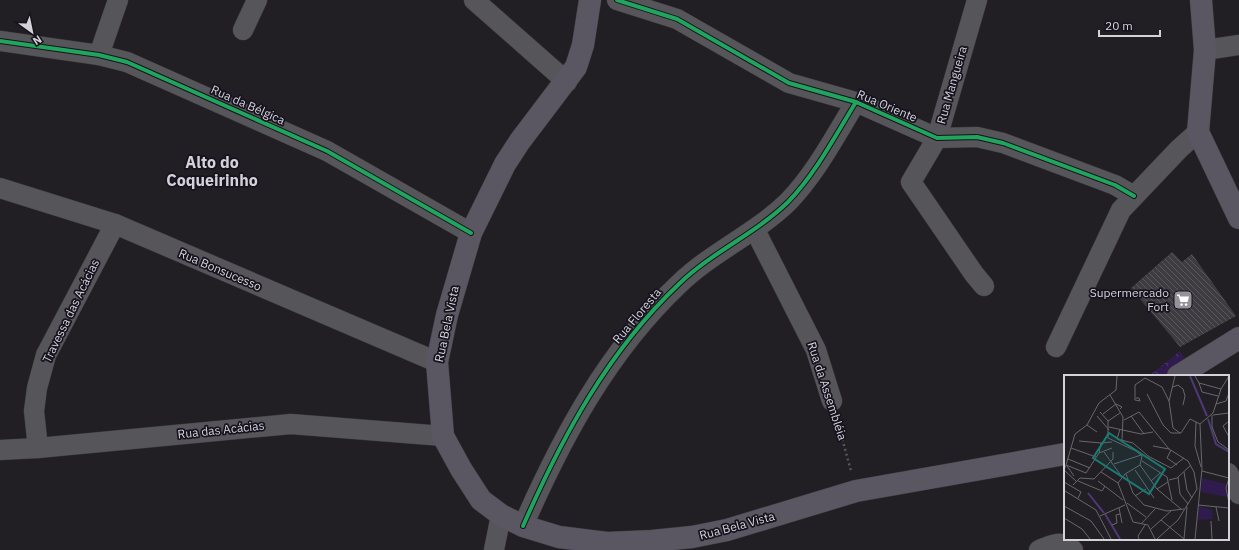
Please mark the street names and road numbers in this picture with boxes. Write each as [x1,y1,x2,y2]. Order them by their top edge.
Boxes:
street label: Rua Mangueira [933,44,970,125]
street label: Rua da Bélgica [209,82,288,128]
street label: Rua Oriente [855,86,920,125]
street label: Rua Bonsucesso [176,245,264,294]
street label: Travessa das Acácias [39,256,102,365]
street label: Rua Bela Vista [431,284,462,363]
street label: Rua Floresta [609,284,665,346]
street label: Rua da Assembléia [805,340,851,442]
street label: Rua das Acácias [177,417,265,442]
street label: Rua Bela Vista [698,508,777,543]

